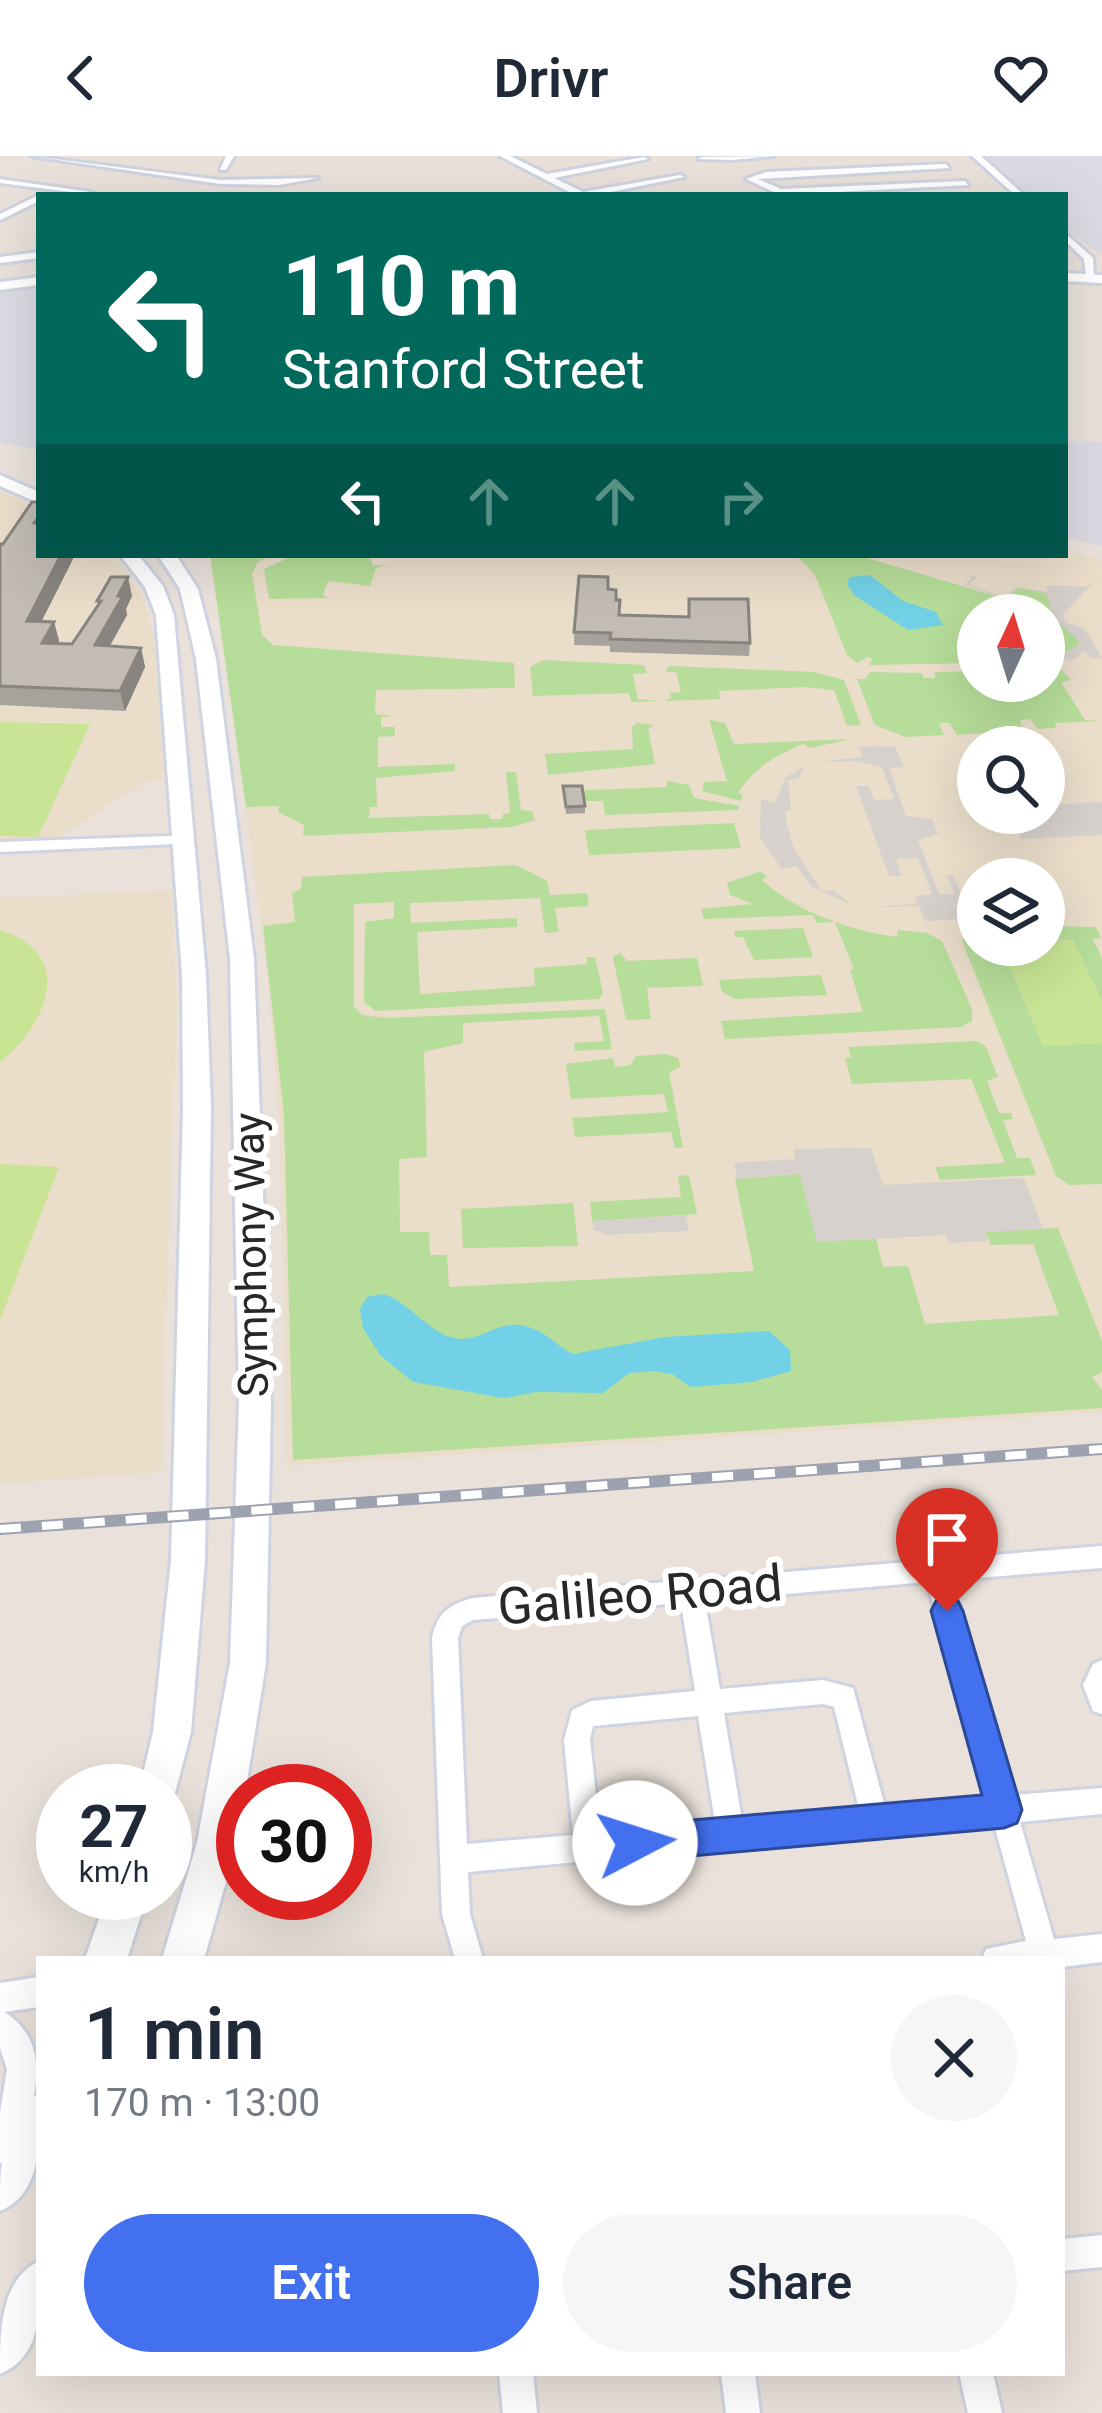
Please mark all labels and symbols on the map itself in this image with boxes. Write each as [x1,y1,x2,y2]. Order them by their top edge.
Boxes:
north arrow [957,594,1065,702]
street label: Symphony Way [224,1112,278,1398]
pin [896,1488,998,1611]
street label: Galileo Road [495,1553,785,1637]
speed limit sign: 30 [216,1764,372,1920]
position arrow [572,1780,698,1906]

